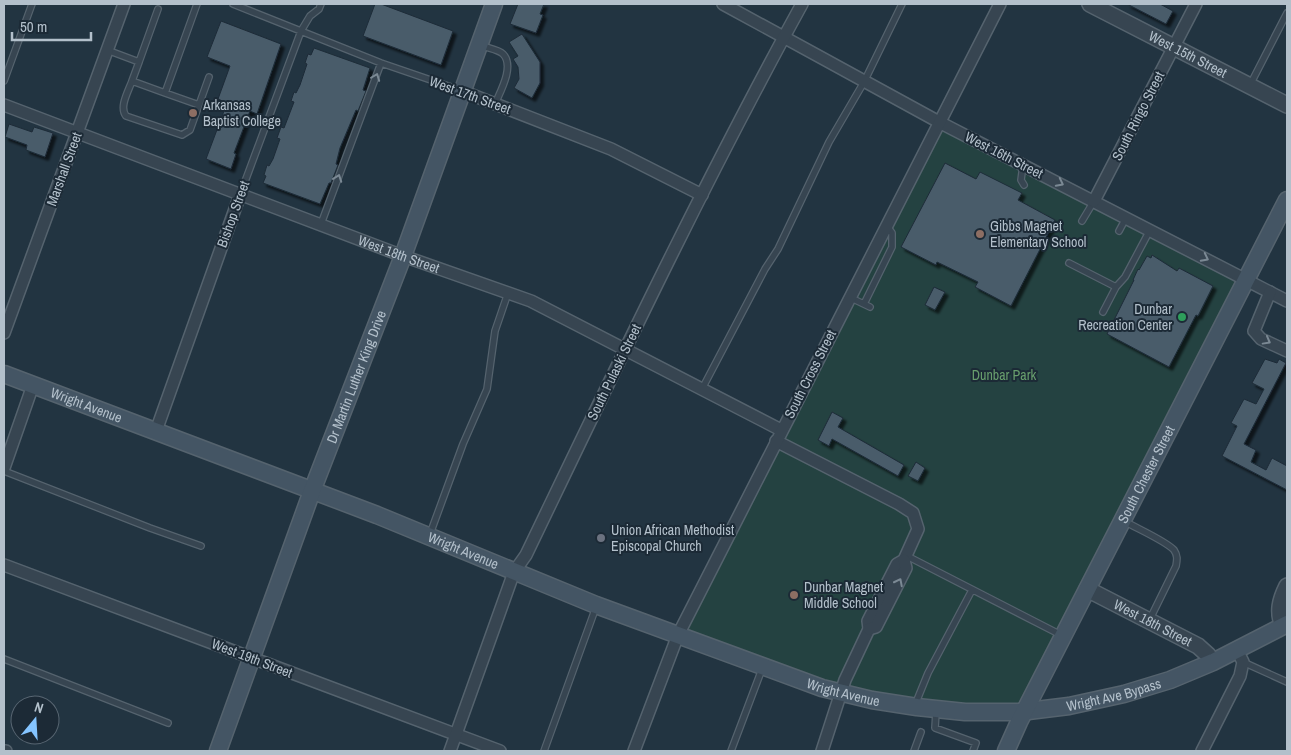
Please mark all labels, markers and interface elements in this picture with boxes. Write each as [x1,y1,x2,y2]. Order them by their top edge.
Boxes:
scale bar [12,10,91,42]
text: 50 m [20,16,47,37]
street label: West 15th Street [1146,27,1230,82]
street label: South Ringo Street [1108,68,1168,164]
street label: West 17th Street [427,72,513,118]
one-way arrow [370,74,380,82]
place label: Arkansas Baptist College [202,96,281,130]
marker: Arkansas Baptist College [187,107,199,119]
street label: West 16th Street [962,128,1046,182]
street label: Marshall Street [42,130,86,208]
one-way arrow [332,174,342,183]
one-way arrow [1055,177,1064,187]
street label: Bishop Street [213,178,253,250]
place label: Gibbs Magnet Elementary School [990,217,1086,251]
marker: Gibbs Magnet Elementary School [974,228,986,240]
street label: West 18th Street [356,231,442,277]
one-way arrow [1199,252,1208,262]
place label: Dunbar Recreation Center [1078,300,1172,334]
street label: Dr Martin Luther King Drive [322,308,390,446]
marker: Dunbar Recreation Center [1176,311,1188,323]
street label: South Pulaski Street [583,321,645,423]
street label: South Cross Street [780,327,840,421]
one-way arrow [1262,335,1271,345]
park label: Dunbar Park [972,366,1036,384]
street label: Wright Avenue [48,383,125,427]
street label: South Chester Street [1114,423,1179,526]
place label: Union African Methodist Episcopal Church [611,521,734,555]
street label: Wright Avenue [425,528,501,573]
marker: Union African Methodist Episcopal Church [595,532,607,544]
place label: Dunbar Magnet Middle School [804,578,883,612]
one-way arrow [893,578,903,587]
marker: Dunbar Magnet Middle School [788,589,800,601]
street label: West 18th Street [1111,595,1195,650]
street label: West 19th Street [209,634,295,682]
street label: Wright Avenue [804,674,881,710]
street label: Wright Ave Bypass [1065,674,1163,715]
north arrow [10,695,60,745]
text: N [32,698,46,717]

